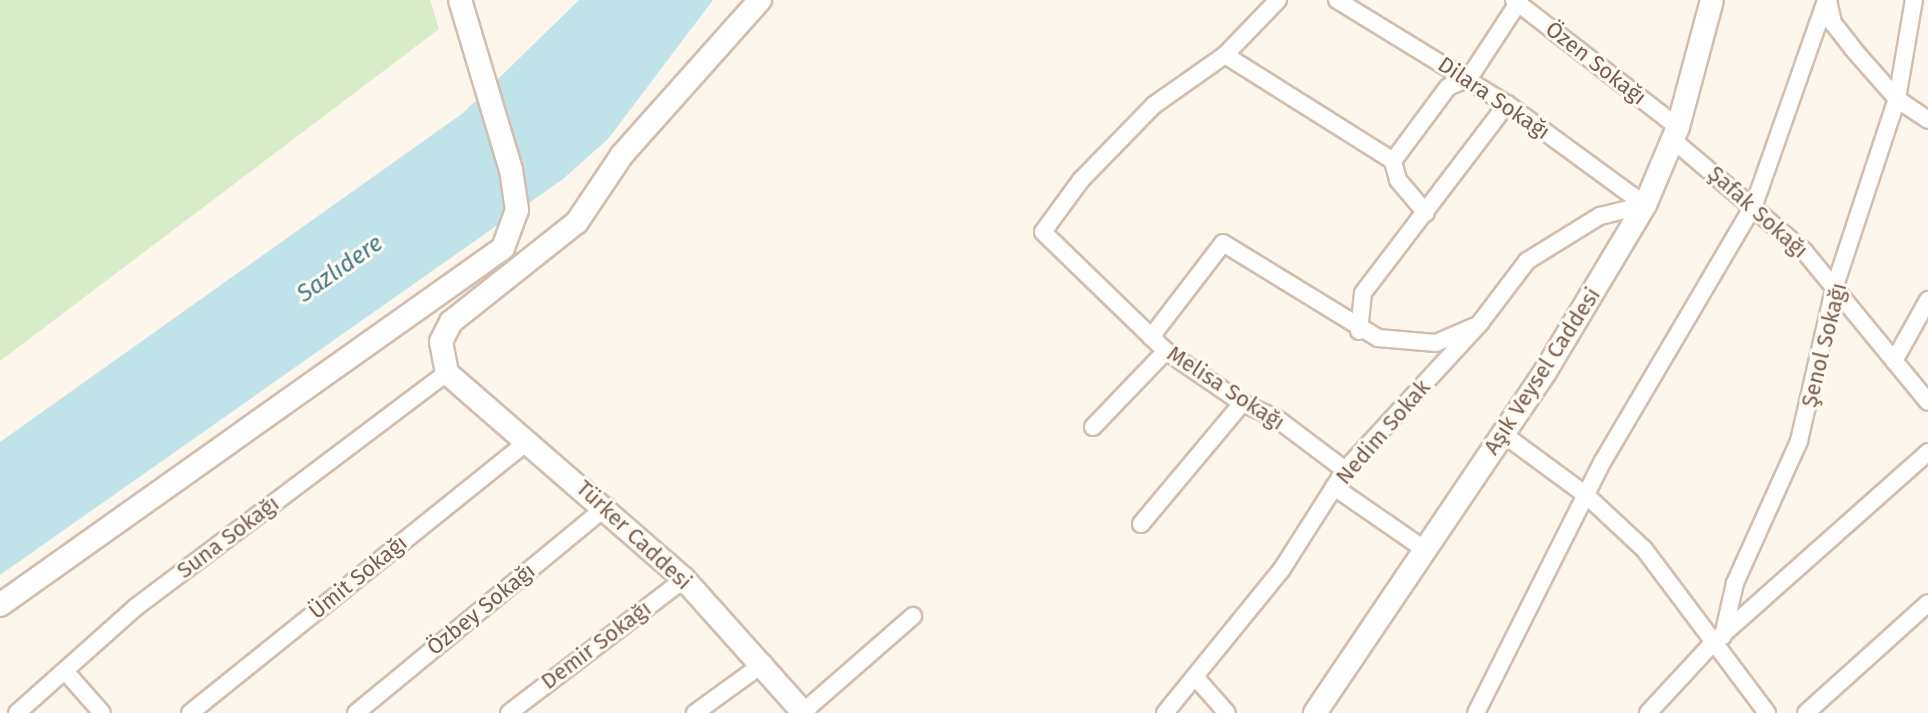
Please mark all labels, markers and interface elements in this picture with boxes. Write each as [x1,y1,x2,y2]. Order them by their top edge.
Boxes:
street label: Özen Sokağı [1540,16,1652,110]
street label: Dilara Sokağı [1433,51,1555,145]
street label: Şafak Sokağı [1703,160,1813,264]
water label: Sazlıdere [292,229,388,309]
street label: Şenol Sokağı [1796,280,1852,410]
street label: Aşık Veysel Caddesi [1478,283,1606,459]
street label: Melisa Sokağı [1162,340,1290,436]
street label: Nedim Sokak [1330,374,1436,490]
street label: Türker Caddesi [571,475,697,595]
street label: Suna Sokağı [172,490,284,584]
street label: Ümit Sokağı [304,529,412,625]
street label: Özbey Sokağı [422,557,540,661]
street label: Demir Sokağı [536,595,656,695]

